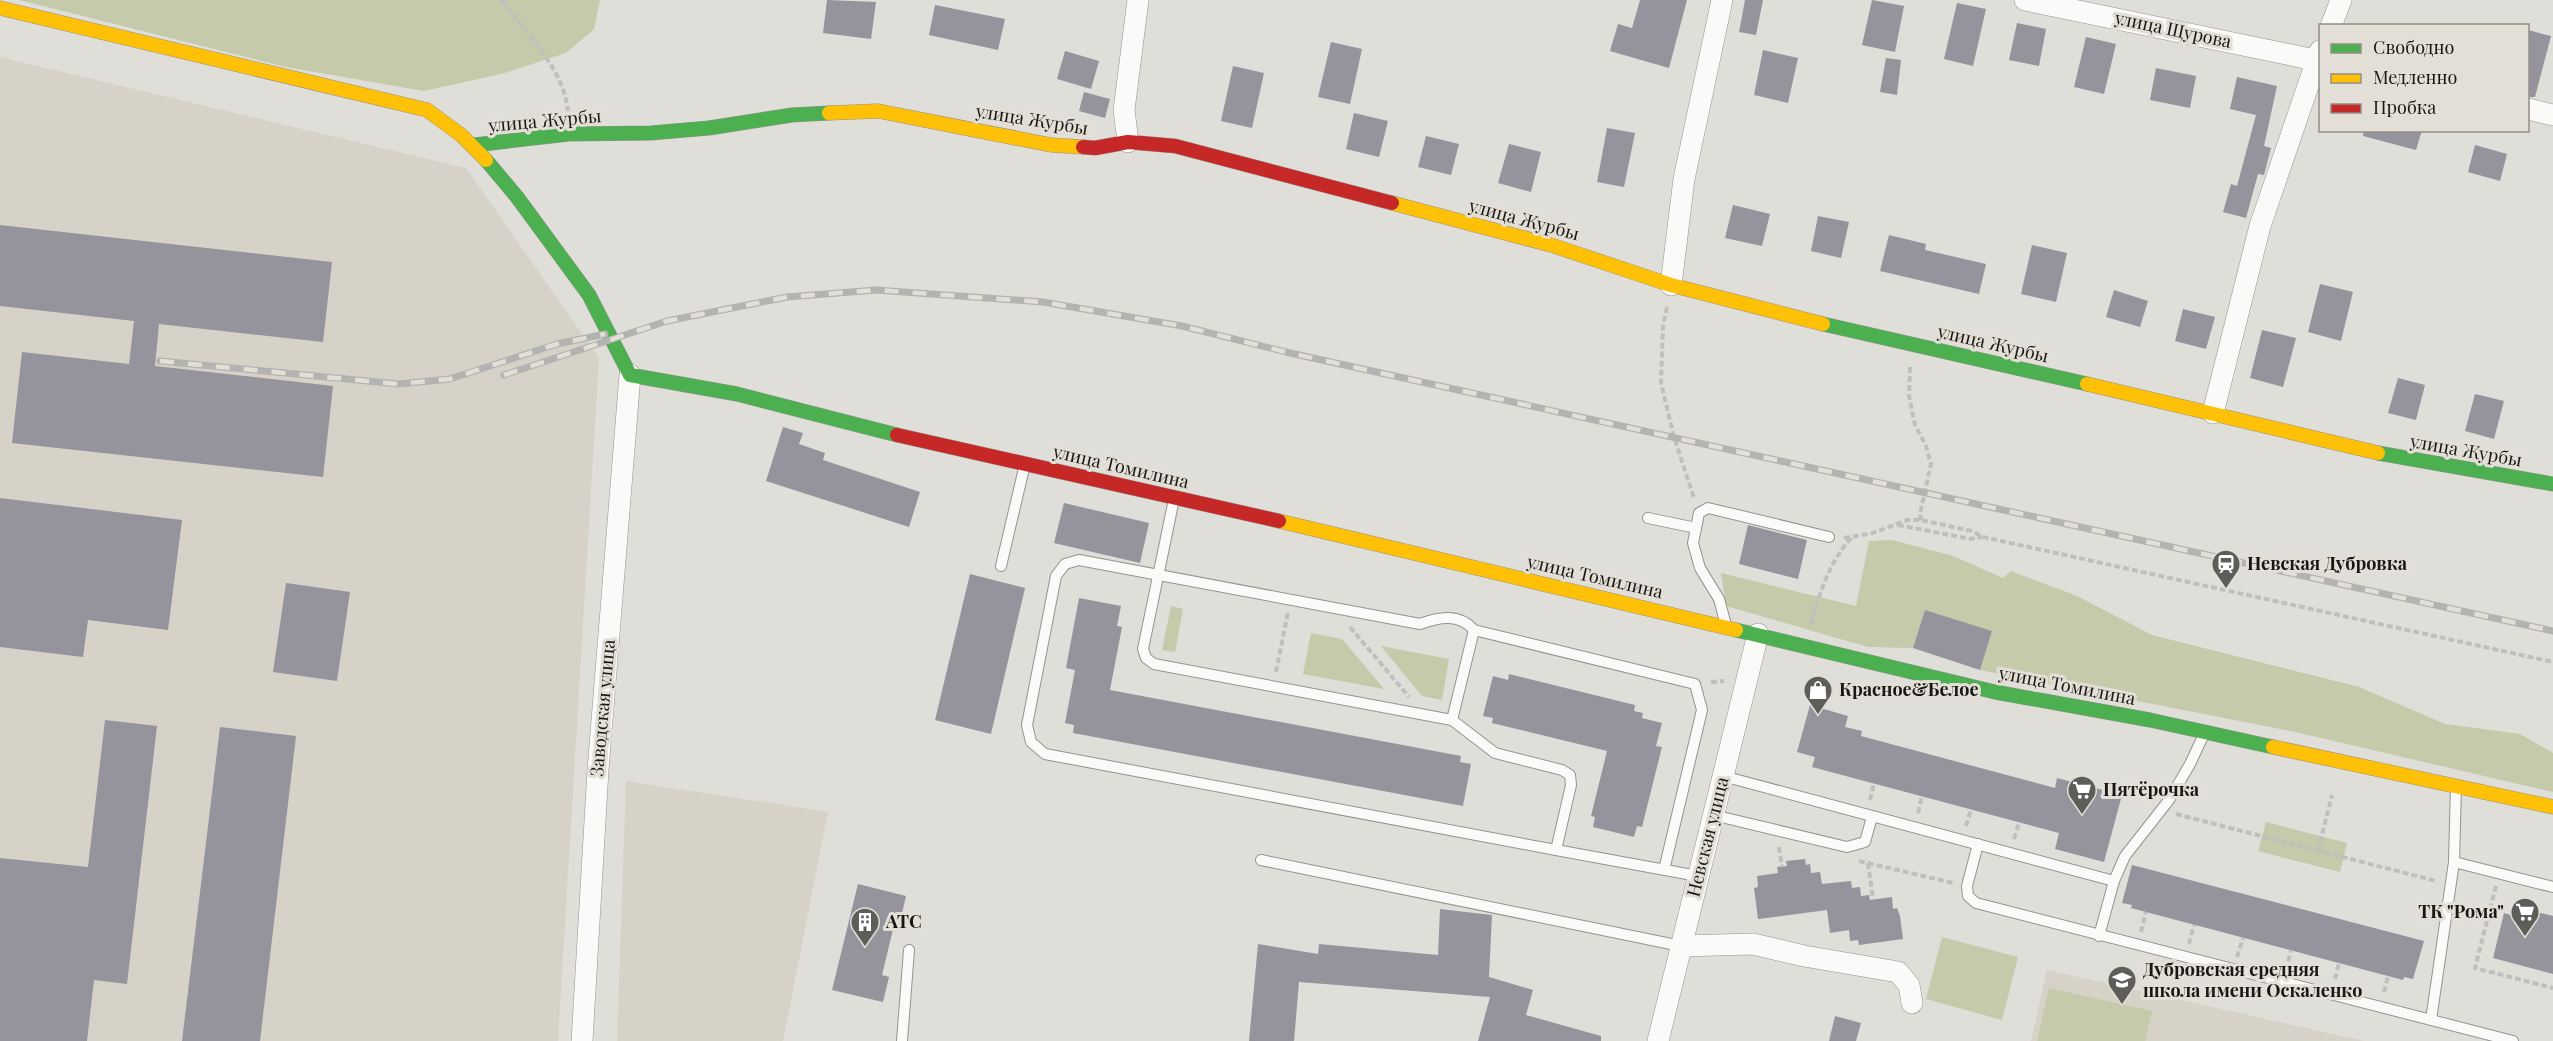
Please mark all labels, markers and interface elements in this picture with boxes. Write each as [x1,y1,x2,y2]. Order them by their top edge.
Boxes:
street label: улица Щурова [2112,5,2234,53]
legend [2319,24,2529,132]
text: Свободно [2373,35,2454,59]
text: Медленно [2373,65,2458,89]
text: Пробка [2373,95,2436,119]
street label: улица Журбы [973,98,1090,140]
street label: улица Журбы [486,103,603,137]
street label: улица Журбы [1465,193,1582,245]
street label: улица Журбы [1934,318,2051,368]
street label: улица Журбы [2407,428,2524,472]
street label: улица Томилина [1050,439,1192,493]
station icon: Невская Дубровка [2210,548,2242,590]
street label: улица Томилина [1524,549,1666,603]
place label: Невская Дубровка [2247,551,2408,575]
street label: Заводская улица [584,638,620,778]
street label: улица Томилина [1996,660,2138,710]
shop icon: Красное&Белое [1802,674,1834,716]
place label: Красное&Белое [1839,677,1979,701]
street label: Невская улица [1681,774,1734,899]
supermarket icon: Пятёрочка [2066,774,2098,816]
place label: Пятёрочка [2103,777,2200,801]
supermarket icon: ТК "Рома" [2509,896,2541,938]
place label: ТК "Рома" [2418,899,2504,923]
building icon: АТС [849,906,881,948]
place label: АТС [885,909,922,933]
place label: Дубровская средняя школа имени Оскаленко [2143,957,2362,1002]
school or university icon: Дубровская средняя школа имени Оскаленко [2106,964,2138,1006]

